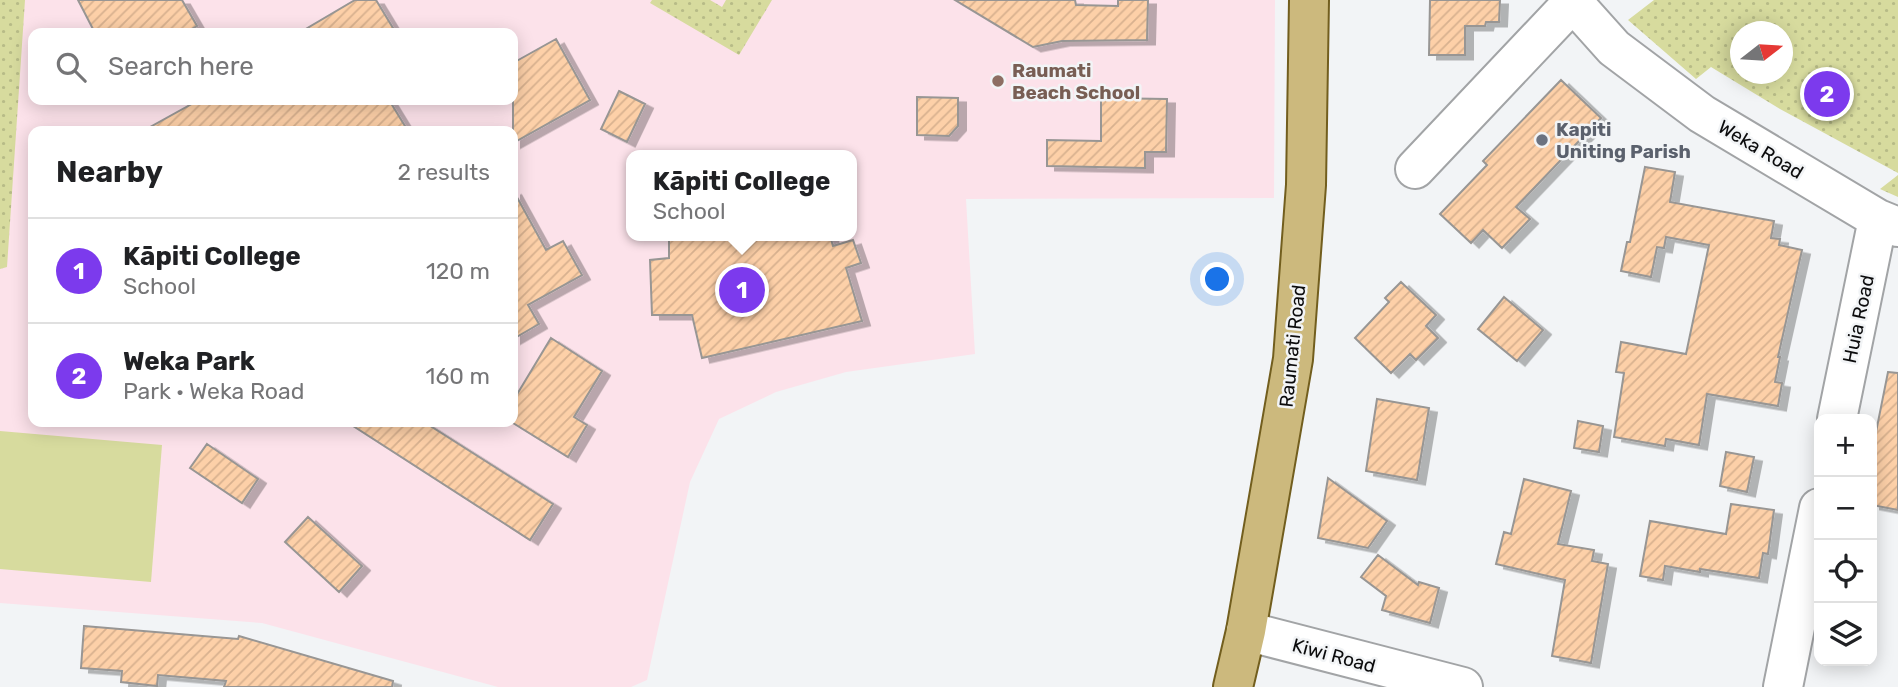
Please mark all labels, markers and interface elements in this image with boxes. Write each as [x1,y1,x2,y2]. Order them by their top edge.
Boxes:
north arrow [1730,21,1793,84]
search box [28,28,518,105]
icon: search [52,48,90,86]
text: Search here [108,51,254,82]
place label: Raumati Beach School [1012,59,1140,104]
pin: 2 [1804,68,1850,120]
marker: Raumati Beach School [990,73,1006,89]
street label: Weka Road [1714,115,1807,184]
place label: Kapiti Uniting Parish [1556,118,1691,163]
marker: Kapiti Uniting Parish [1534,132,1550,148]
popup [626,150,857,241]
text: Nearby [56,154,163,190]
text: 2 results [398,158,490,186]
text: Kāpiti College [653,166,830,197]
text: School [653,197,726,225]
text: Kāpiti College [123,241,301,272]
text: 1 [73,257,85,285]
text: 120 m [426,257,490,285]
your location [1200,262,1234,296]
pin: 1 [719,264,765,316]
text: School [123,272,196,300]
street label: Huia Road [1838,273,1879,365]
street label: Raumati Road [1275,284,1310,409]
text: Weka Park [123,346,255,377]
text: 2 [72,362,86,390]
text: 160 m [426,362,490,390]
text: Park · Weka Road [123,377,304,405]
map controls [1814,414,1877,666]
button: + [1814,414,1877,477]
button: − [1814,477,1877,540]
button: locate [1814,540,1877,603]
button: layers [1814,603,1877,666]
street label: Kiwi Road [1290,633,1378,678]

